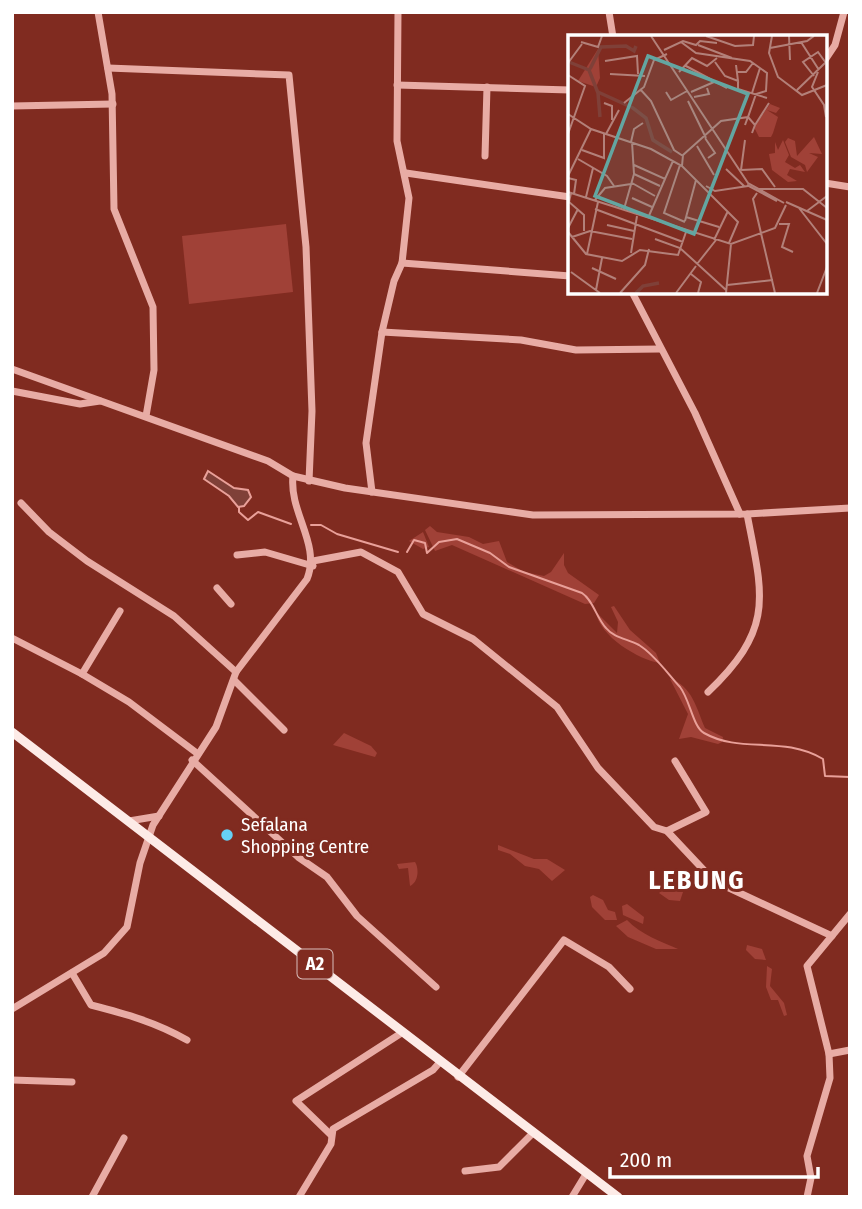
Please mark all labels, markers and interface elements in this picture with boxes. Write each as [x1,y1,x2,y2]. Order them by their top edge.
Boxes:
inset map [568,35,827,294]
place label: Sefalana Shopping Centre [241,813,369,858]
marker: Sefalana Shopping Centre [219,827,235,843]
district label: LEBUNG [648,865,746,896]
road number: A2 [298,950,332,979]
scale bar [610,1136,818,1180]
text: 200 m [620,1147,672,1173]

